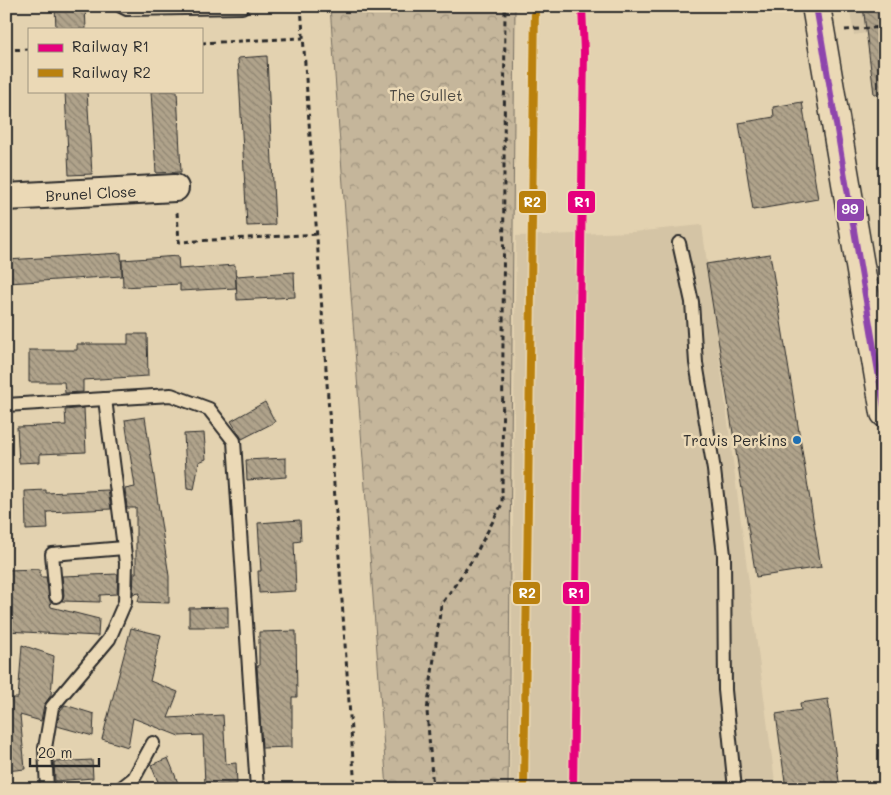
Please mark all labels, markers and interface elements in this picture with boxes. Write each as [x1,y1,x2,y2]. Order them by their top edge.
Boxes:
legend [28,28,202,92]
text: Railway R1 [72,36,149,56]
text: Railway R2 [72,62,151,82]
park label: The Gullet [389,85,463,105]
street label: Brunel Close [45,181,137,205]
line badge: R2 [518,190,547,214]
line badge: R1 [567,190,596,214]
text: R2 [523,192,541,211]
text: R1 [574,192,590,211]
line badge: 99 [836,198,865,222]
text: 99 [842,199,859,218]
place label: Travis Perkins [683,430,787,450]
marker: Travis Perkins [791,434,803,446]
line badge: R2 [512,581,541,605]
line badge: R1 [562,581,590,605]
text: R2 [518,583,536,602]
text: R1 [568,583,584,602]
scale bar [30,735,99,767]
text: 20 m [38,742,72,762]

